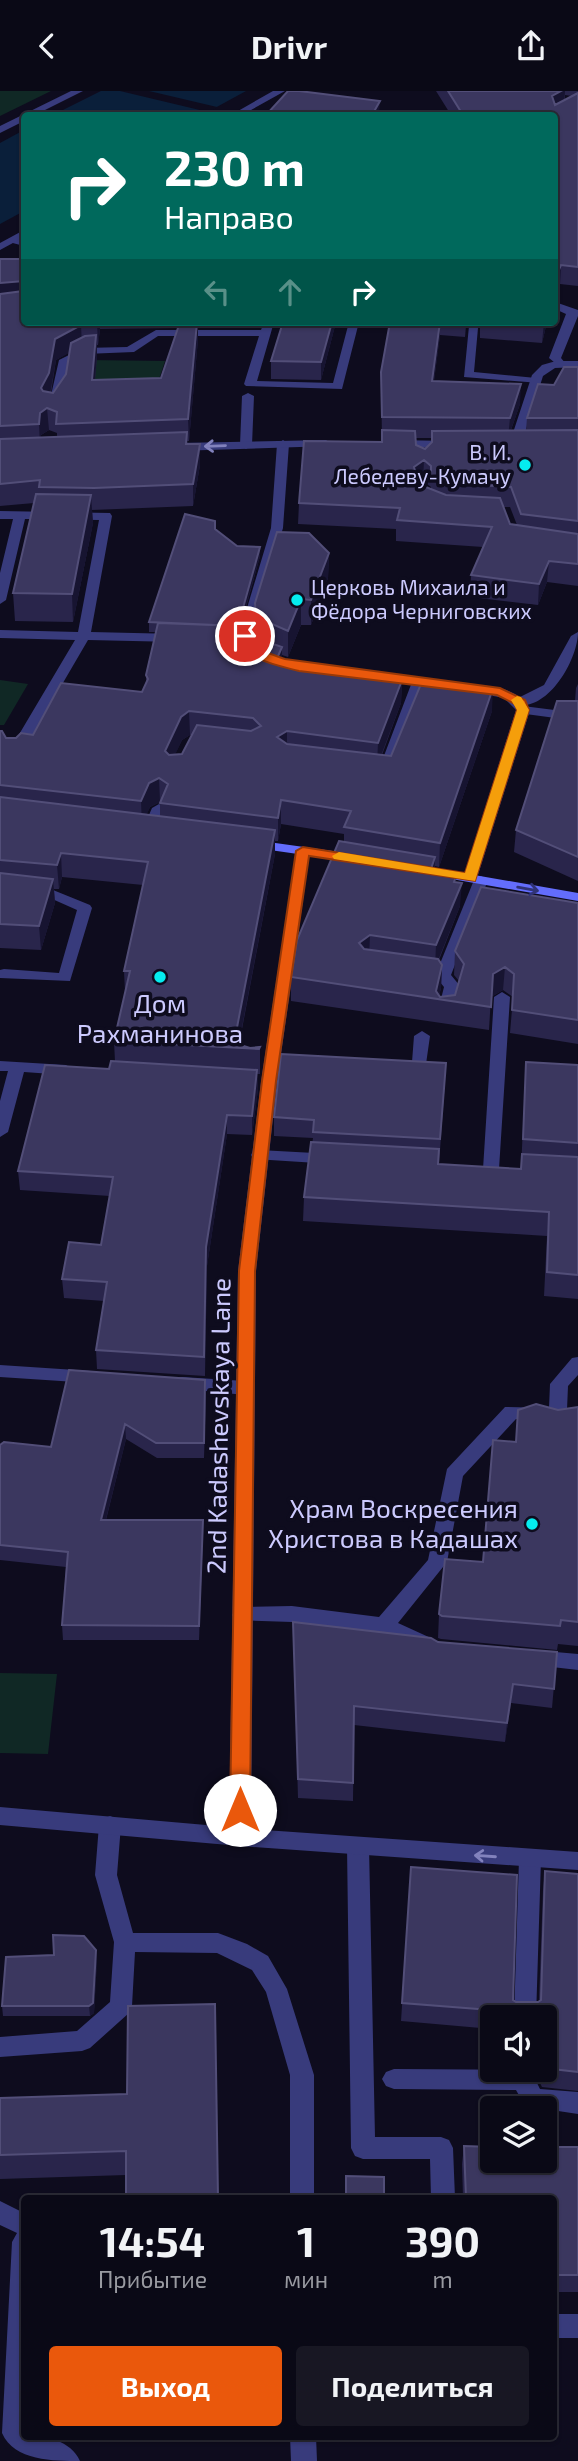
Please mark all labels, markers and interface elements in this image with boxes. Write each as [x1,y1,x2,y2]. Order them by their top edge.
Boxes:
icon: back [28,27,66,65]
text: Drivr [251,27,327,65]
icon: share [512,27,550,65]
text: 230 m [164,137,305,196]
icon: right [49,140,140,231]
text: Направо [164,197,294,235]
icon: left [198,273,236,311]
icon: ahead [271,273,309,311]
icon: right [344,273,382,311]
one-way arrow [204,439,227,452]
place label: В. И. Лебедеву-Кумачу [334,439,511,489]
marker: В. И. Лебедеву-Кумачу [517,457,533,473]
place label: Церковь Михаила и Фёдора Черниговских [311,574,532,623]
marker: Церковь Михаила и Фёдора Черниговских [289,592,305,608]
pin [215,606,275,666]
icon: arrive [226,617,264,655]
one-way arrow [516,882,539,896]
marker: Дом Рахманинова [152,969,168,985]
place label: Дом Рахманинова [77,987,243,1048]
street label: 2nd Kadashevskaya Lane [199,1278,236,1574]
place label: Храм Воскресения Христова в Кадашах [268,1492,518,1553]
marker: Храм Воскресения Христова в Кадашах [524,1516,540,1532]
position arrow [203,1773,277,1847]
one-way arrow [475,1849,497,1862]
map controls [480,2005,557,2173]
button: sound [480,2005,557,2082]
button: layers [480,2096,557,2173]
text: 14:54 [100,2215,205,2265]
text: 1 [297,2215,315,2265]
text: 390 [405,2215,480,2265]
text: Прибытие [98,2265,207,2293]
text: мин [284,2265,328,2293]
text: m [432,2265,453,2293]
button: Выход [49,2346,282,2426]
button: Поделиться [296,2346,529,2426]

